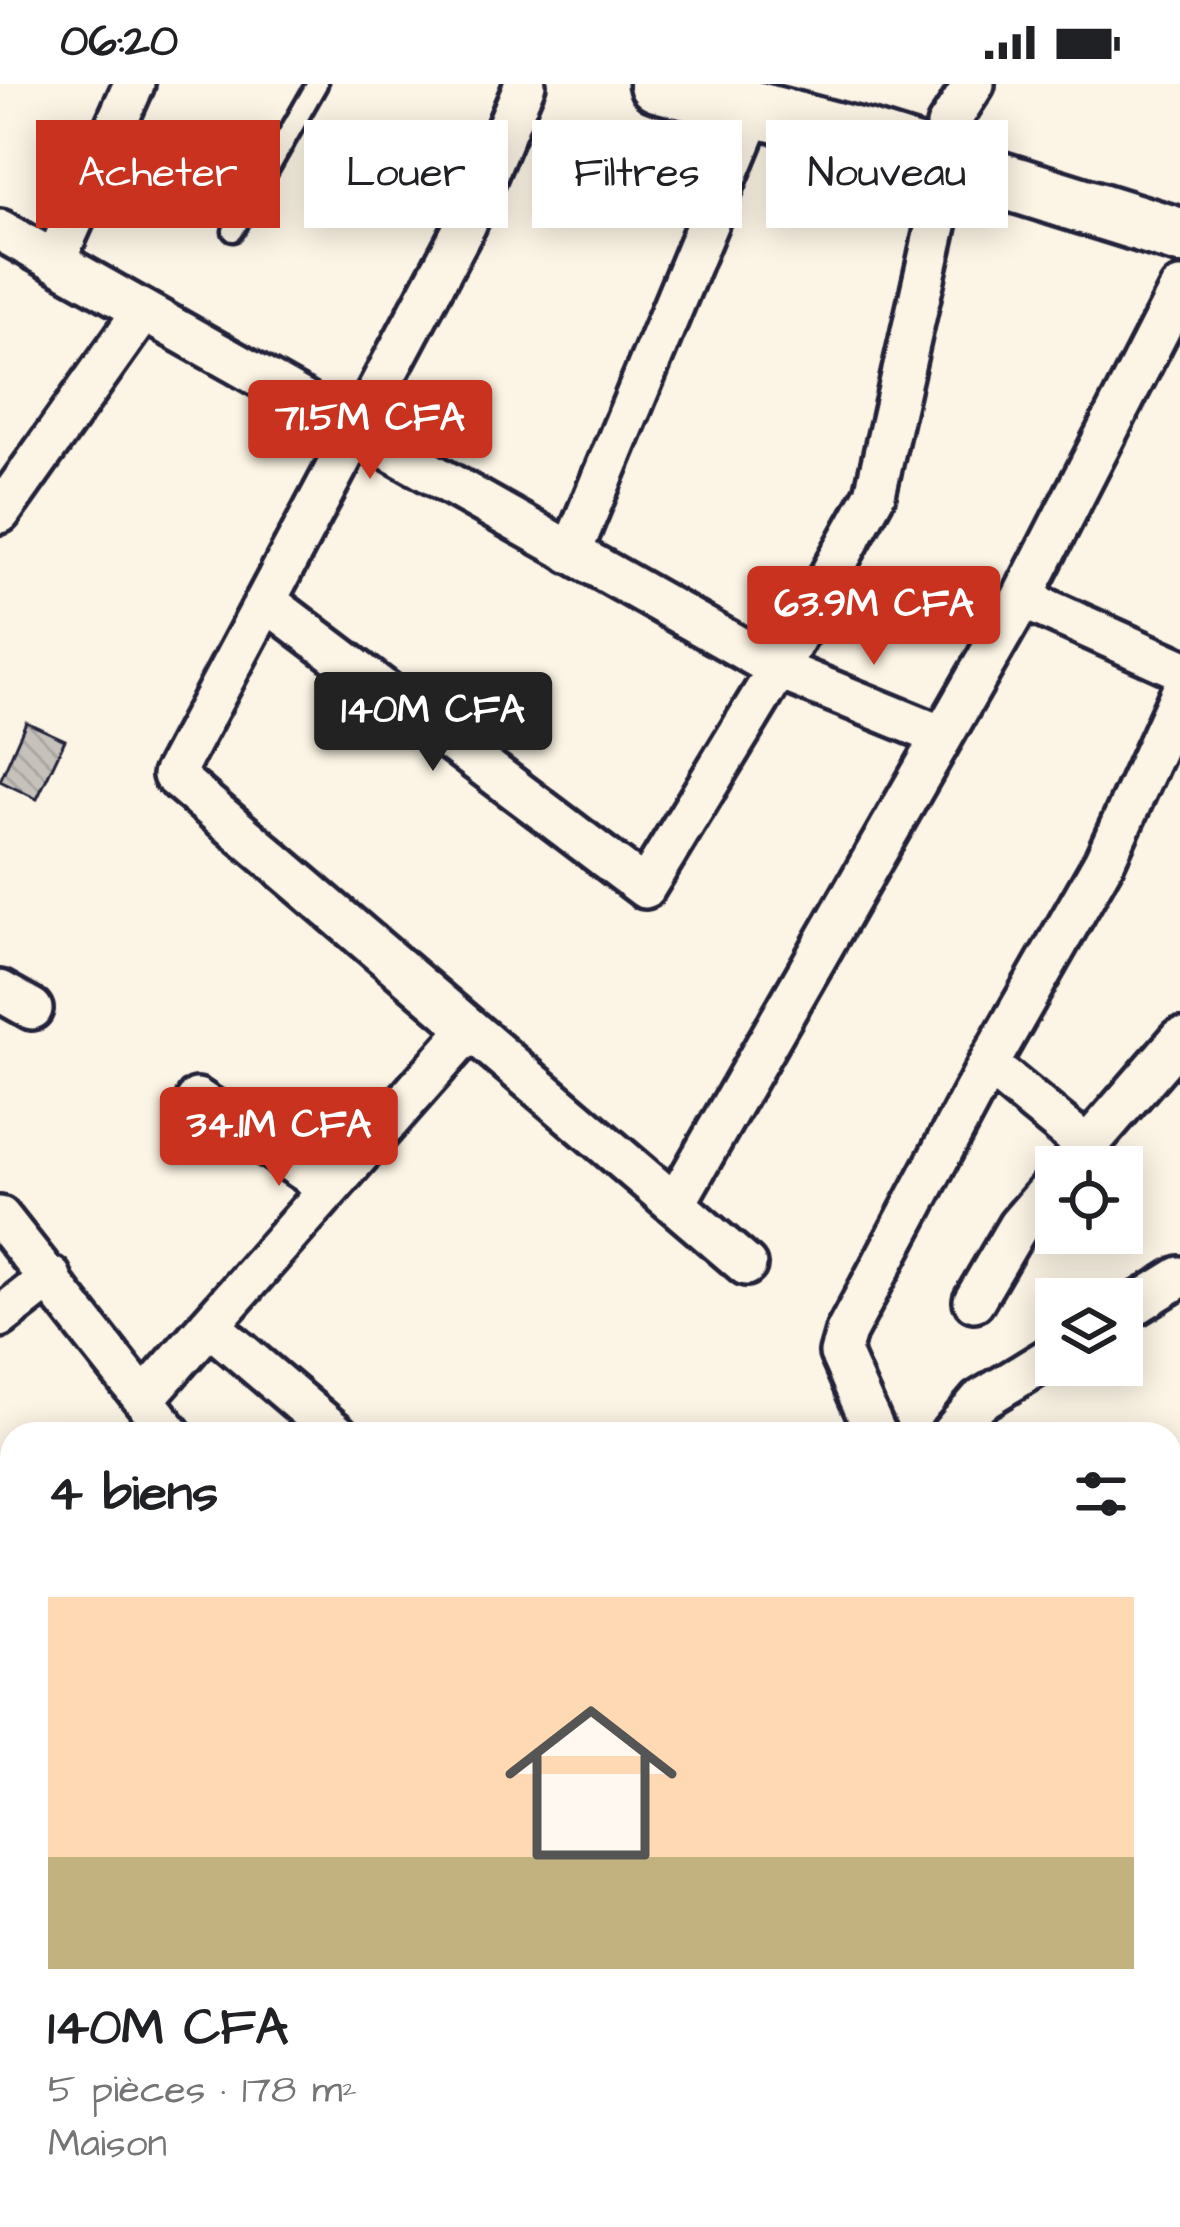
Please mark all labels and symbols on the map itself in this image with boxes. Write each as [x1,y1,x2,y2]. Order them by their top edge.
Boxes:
pin: 71.5M CFA [233,380,507,482]
pin: 63.9M CFA [737,566,1011,668]
pin: 140M CFA [309,672,557,774]
pin: 34.1M CFA [142,1087,416,1189]

